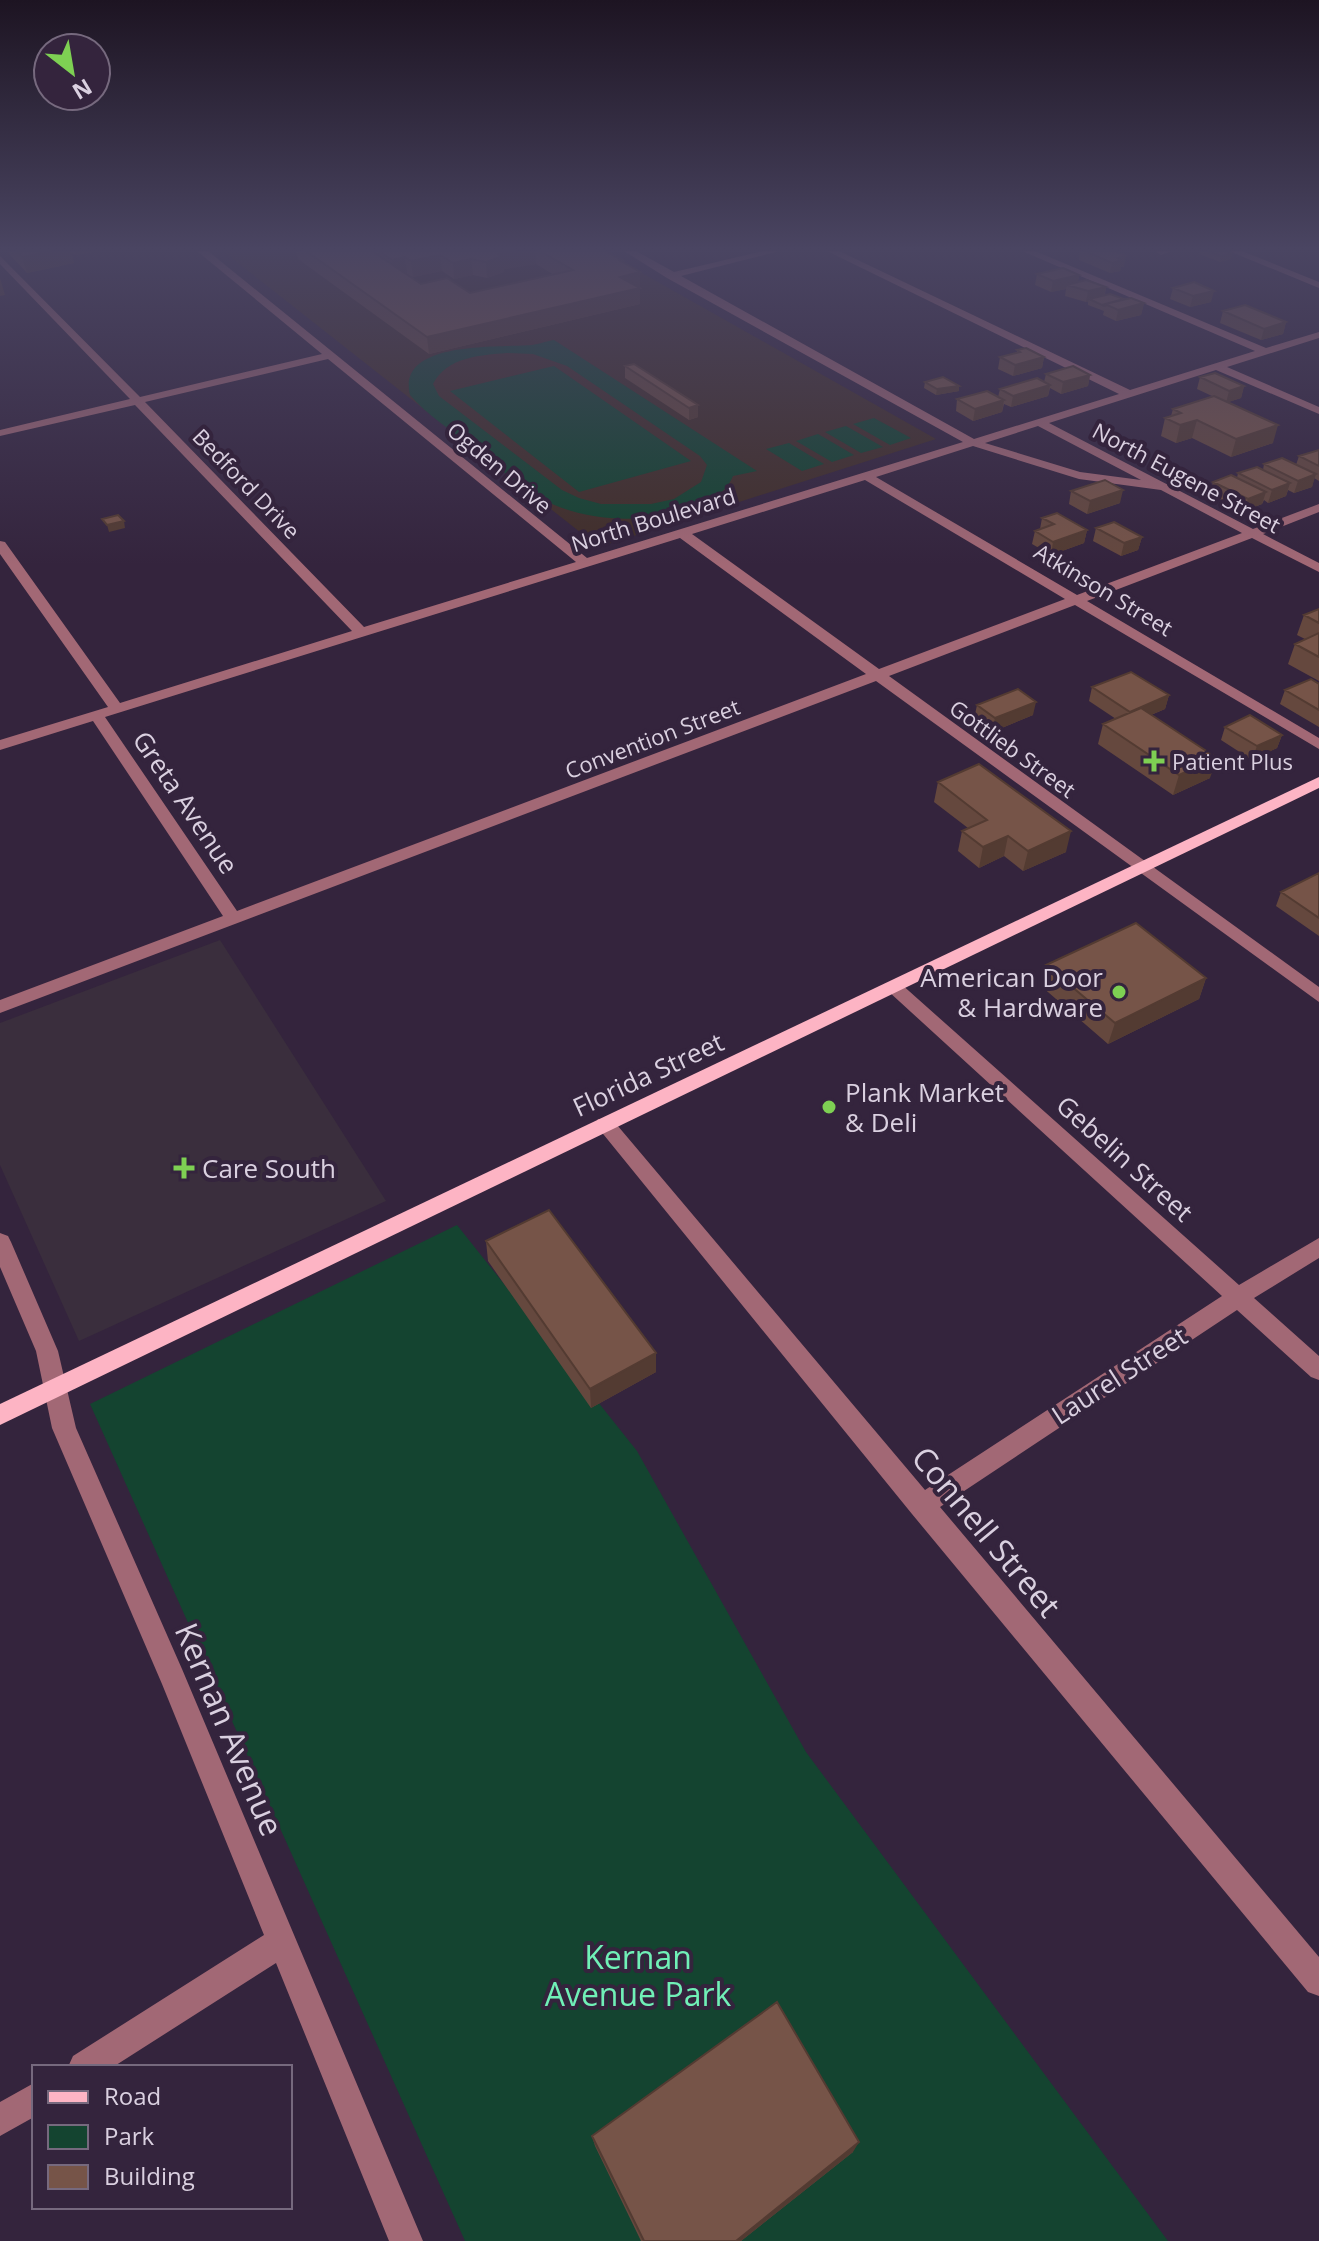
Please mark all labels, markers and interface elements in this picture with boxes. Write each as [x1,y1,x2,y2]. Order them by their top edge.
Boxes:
north arrow [32,32,112,112]
text: N [67,73,98,107]
street label: Ogden Drive [441,414,559,520]
street label: North Eugene Street [1088,415,1286,539]
street label: Bedford Drive [187,421,307,545]
street label: North Boulevard [567,480,739,558]
street label: Atkinson Street [1029,536,1179,642]
street label: Convention Street [560,691,744,785]
street label: Gottlieb Street [944,692,1082,804]
street label: Greta Avenue [125,723,247,881]
place label: Patient Plus [1172,746,1293,776]
marker: Patient Plus [1143,750,1165,772]
place label: American Door & Hardware [920,959,1103,1025]
marker: American Door & Hardware [1110,983,1128,1001]
street label: Florida Street [567,1023,729,1125]
place label: Plank Market & Deli [845,1074,1004,1140]
street label: Gebelin Street [1049,1087,1201,1229]
marker: Plank Market & Deli [820,1098,838,1116]
place label: Care South [202,1150,336,1186]
marker: Care South [173,1157,195,1179]
street label: Laurel Street [1044,1318,1194,1432]
street label: Connell Street [903,1437,1071,1625]
street label: Kernan Avenue [166,1616,294,1842]
park label: Kernan Avenue Park [545,1935,732,2015]
legend [32,2065,292,2209]
text: Road [104,2079,161,2112]
text: Park [104,2119,155,2152]
text: Building [104,2159,195,2192]

